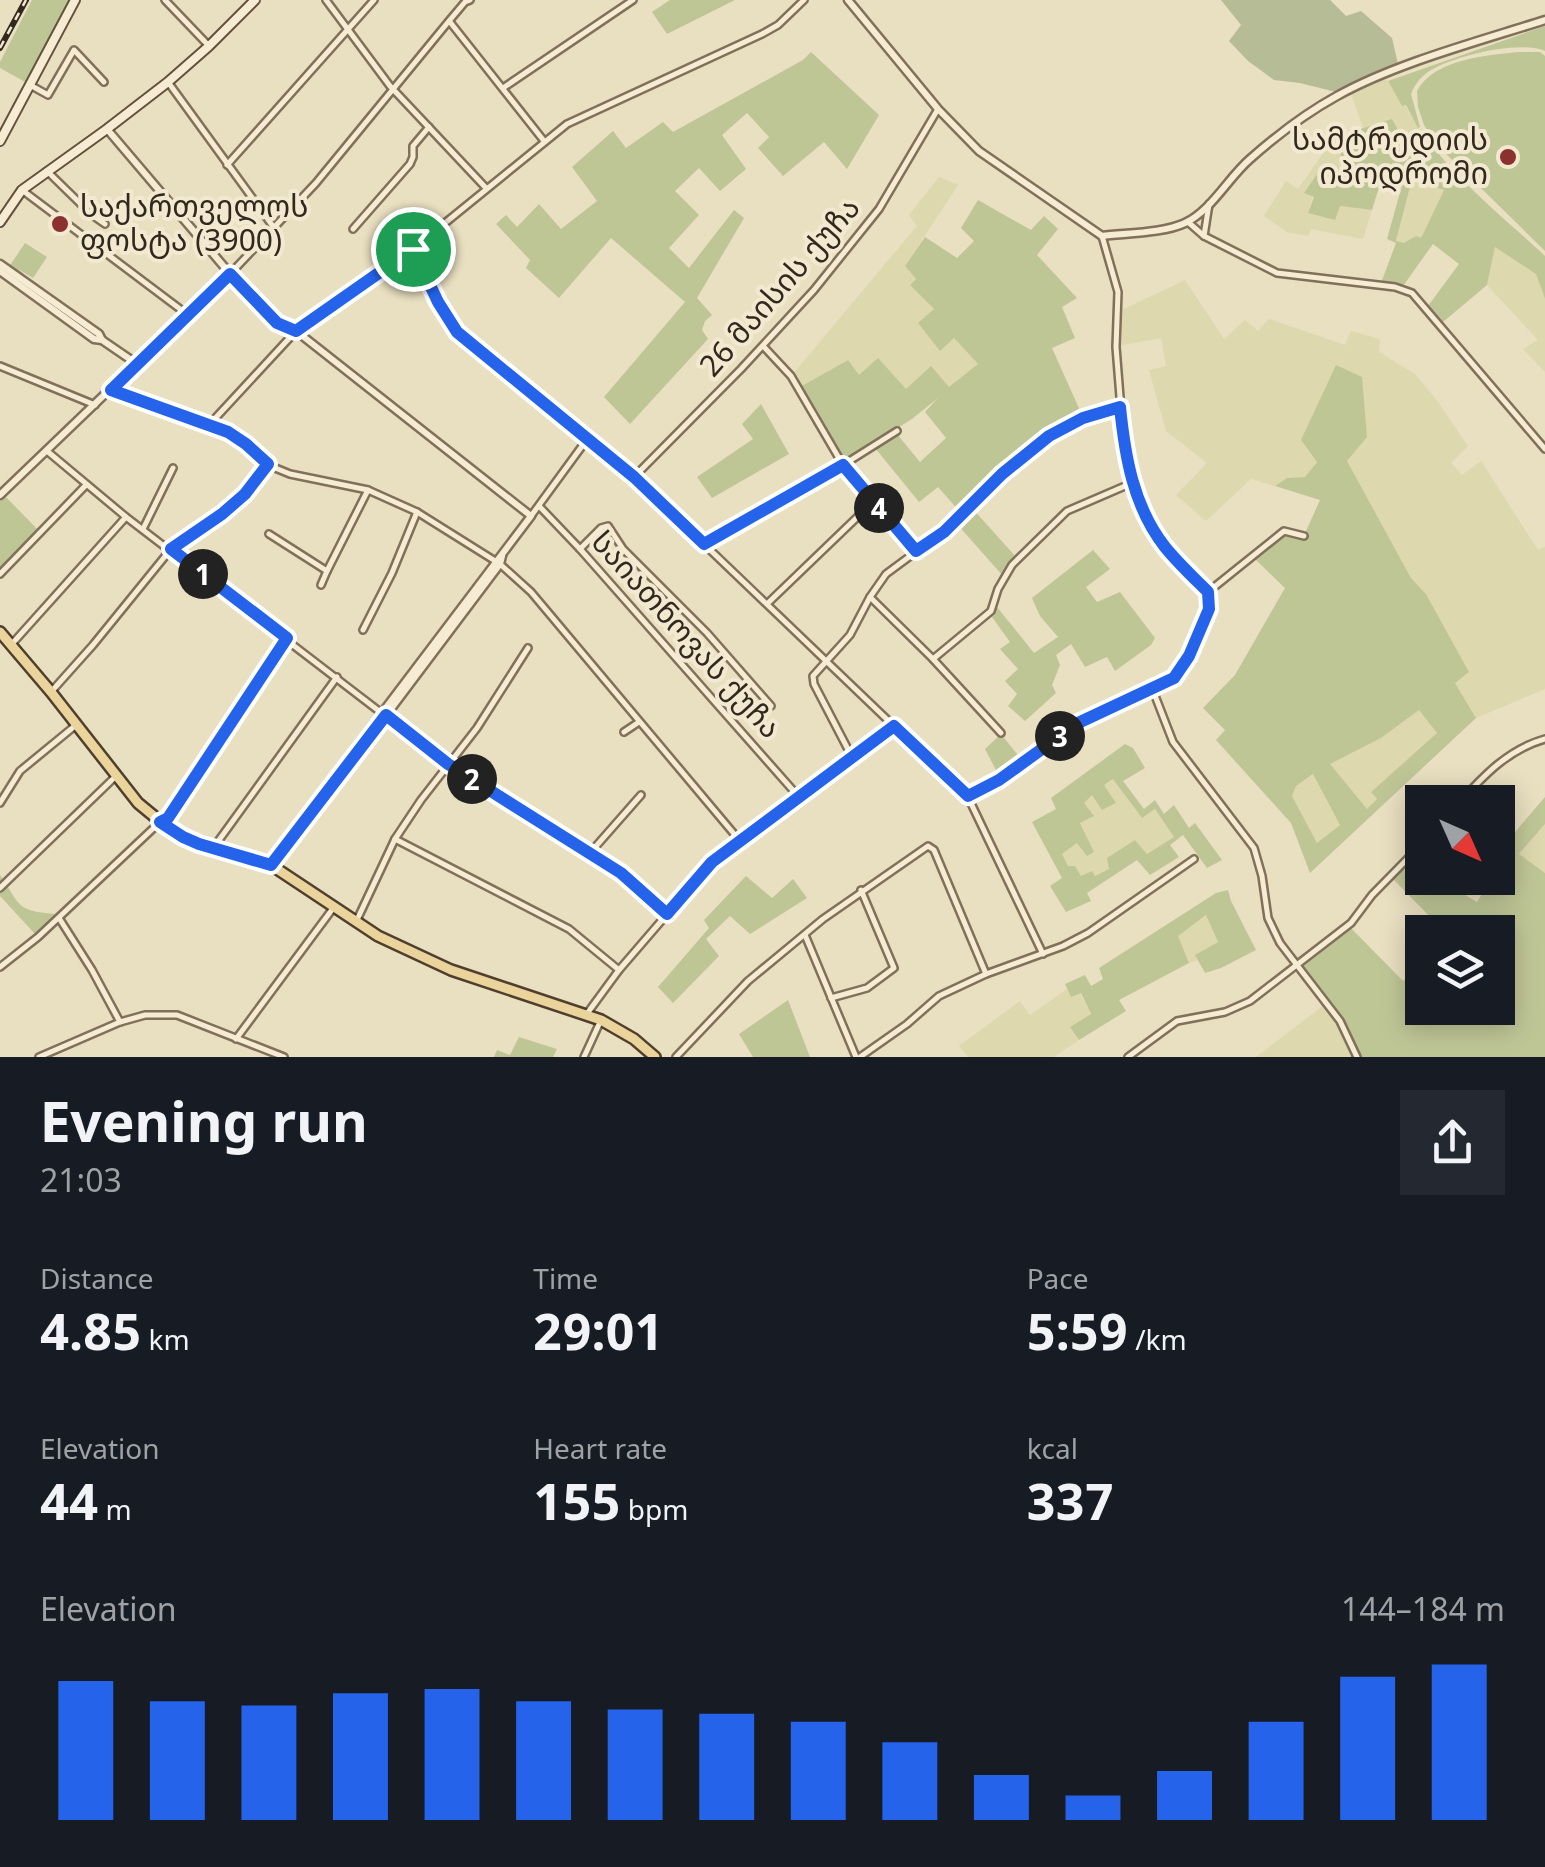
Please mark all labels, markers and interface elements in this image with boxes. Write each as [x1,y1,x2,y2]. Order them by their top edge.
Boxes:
place label: სამტრედიის იპოდრომი [1292,118,1488,193]
marker: სამტრედიის იპოდრომი [1497,146,1519,168]
place label: საქართველოს ფოსტა (3900) [80,185,308,260]
street label: 26 მაისის ქუჩა [689,188,868,385]
pin [371,207,456,292]
marker: საქართველოს ფოსტა (3900) [49,213,71,235]
icon: arrive [386,222,441,277]
pin: 4 [854,483,904,533]
text: 4 [871,489,887,527]
street label: საიათნოვას ქუჩა [583,521,791,747]
pin: 1 [178,549,228,599]
text: 1 [195,555,211,593]
pin: 3 [1035,711,1085,761]
text: 3 [1052,717,1068,755]
pin: 2 [447,754,497,804]
text: 2 [464,760,480,798]
north arrow [1405,785,1515,895]
map controls [1405,785,1515,1025]
button: layers [1405,915,1515,1025]
text: Evening run [40,1083,368,1158]
button: share [1400,1090,1505,1195]
text: 21:03 [40,1158,122,1201]
text: Distance [40,1259,153,1297]
text: Time [533,1259,598,1297]
text: Pace [1027,1259,1089,1297]
text: 4.85 [40,1297,141,1365]
text: 29:01 [533,1297,664,1365]
text: 5:59 [1027,1297,1128,1365]
text: km [141,1320,190,1358]
text: /km [1128,1320,1187,1358]
text: Elevation [40,1429,160,1467]
text: Heart rate [533,1429,667,1467]
text: kcal [1027,1429,1078,1467]
text: 44 [40,1467,98,1535]
text: 155 [533,1467,620,1535]
text: 337 [1027,1467,1114,1535]
text: m [98,1490,132,1528]
text: bpm [620,1490,688,1528]
text: Elevation [40,1587,177,1630]
text: 144–184 m [1341,1587,1505,1630]

